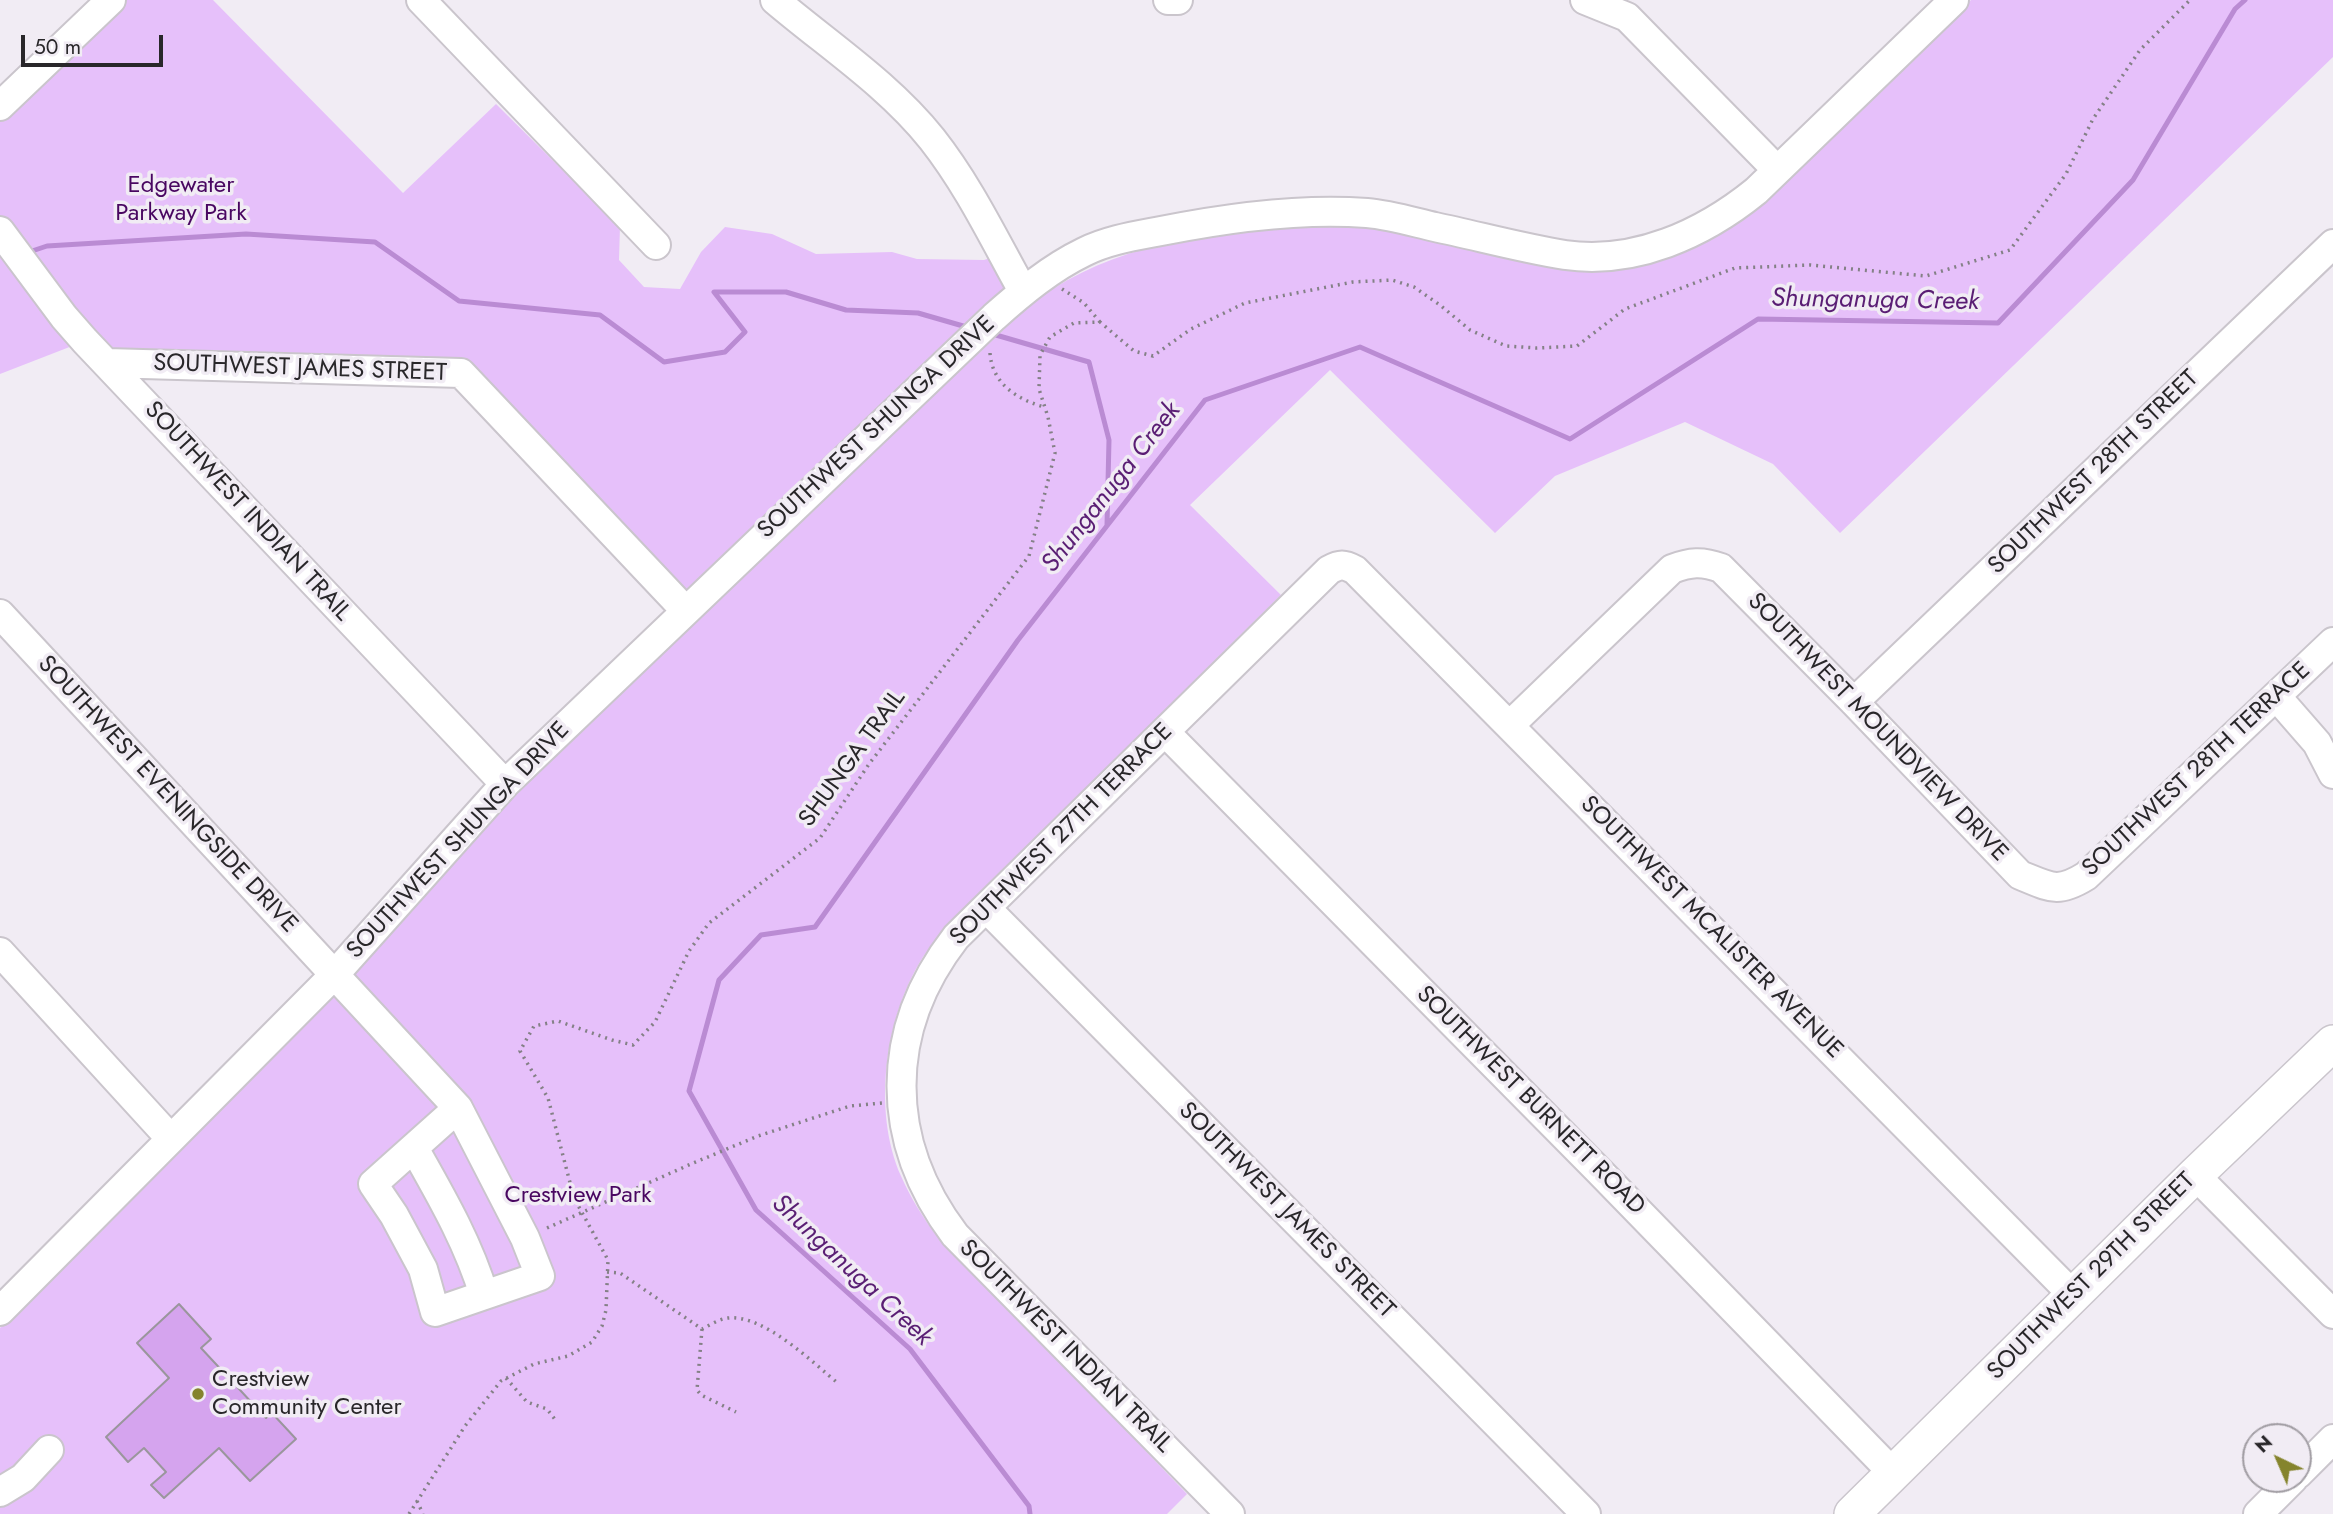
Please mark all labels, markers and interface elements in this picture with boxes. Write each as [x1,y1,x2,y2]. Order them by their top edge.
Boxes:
scale bar [24,21,166,65]
text: 50 m [34,32,81,62]
park label: Edgewater Parkway Park [115,172,247,228]
water label: Shunganuga Creek [1771,284,1979,318]
street label: SOUTHWEST SHUNGA DRIVE [753,311,1001,545]
street label: SOUTHWEST JAMES STREET [153,349,447,389]
street label: SOUTHWEST 28TH STREET [1983,365,2205,581]
street label: SOUTHWEST INDIAN TRAIL [138,396,356,628]
water label: Shunganuga Creek [1036,396,1188,580]
street label: SOUTHWEST MOUNDVIEW DRIVE [1741,588,2013,868]
street label: SOUTHWEST EVENINGSIDE DRIVE [31,651,303,939]
street label: SOUTHWEST 28TH TERRACE [2077,657,2317,883]
street label: SHUNGA TRAIL [794,685,912,833]
street label: SOUTHWEST SHUNGA DRIVE [342,717,576,965]
street label: SOUTHWEST 27TH TERRACE [945,718,1179,952]
street label: SOUTHWEST MCALISTER AVENUE [1574,791,1848,1065]
street label: SOUTHWEST BURNETT ROAD [1410,981,1650,1221]
street label: SOUTHWEST JAMES STREET [1172,1097,1400,1325]
street label: SOUTHWEST 29TH STREET [1982,1167,2202,1387]
park label: Crestview Park [504,1182,652,1210]
water label: Shunganuga Creek [764,1189,938,1353]
street label: SOUTHWEST INDIAN TRAIL [953,1235,1177,1459]
place label: Crestview Community Center [212,1366,402,1422]
marker: Crestview Community Center [190,1386,206,1402]
north arrow [2242,1423,2312,1493]
text: N [2249,1429,2278,1459]

